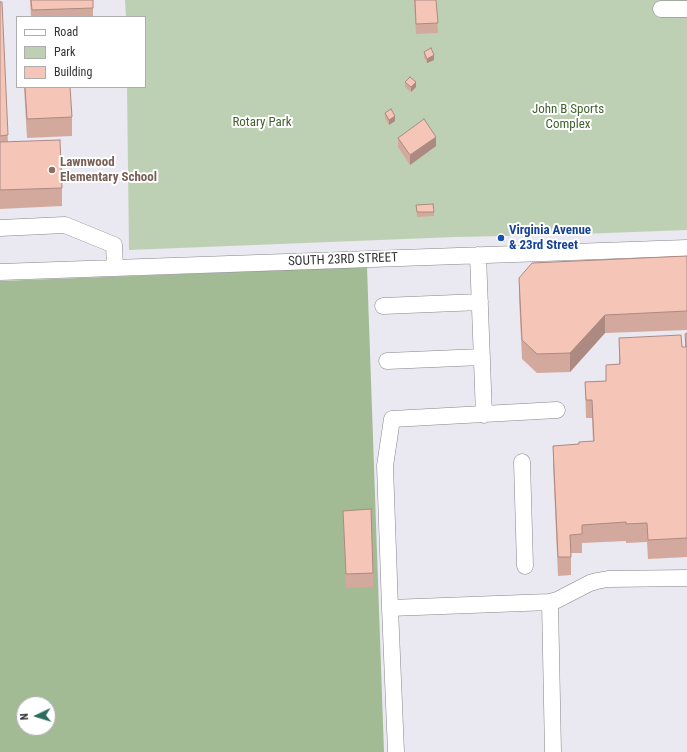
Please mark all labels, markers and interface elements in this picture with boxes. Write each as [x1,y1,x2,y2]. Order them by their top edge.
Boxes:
legend [16,16,146,88]
text: Road [54,25,78,39]
text: Park [54,45,75,59]
text: Building [54,65,92,79]
park label: John B Sports Complex [532,102,604,133]
park label: Rotary Park [232,115,292,131]
place label: Lawnwood Elementary School [60,155,157,186]
marker: Lawnwood Elementary School [47,165,57,175]
place label: Virginia Avenue & 23rd Street [509,223,591,254]
marker: Virginia Avenue & 23rd Street [496,233,506,243]
street label: SOUTH 23RD STREET [288,250,398,270]
north arrow [16,696,56,736]
text: N [18,713,31,721]

